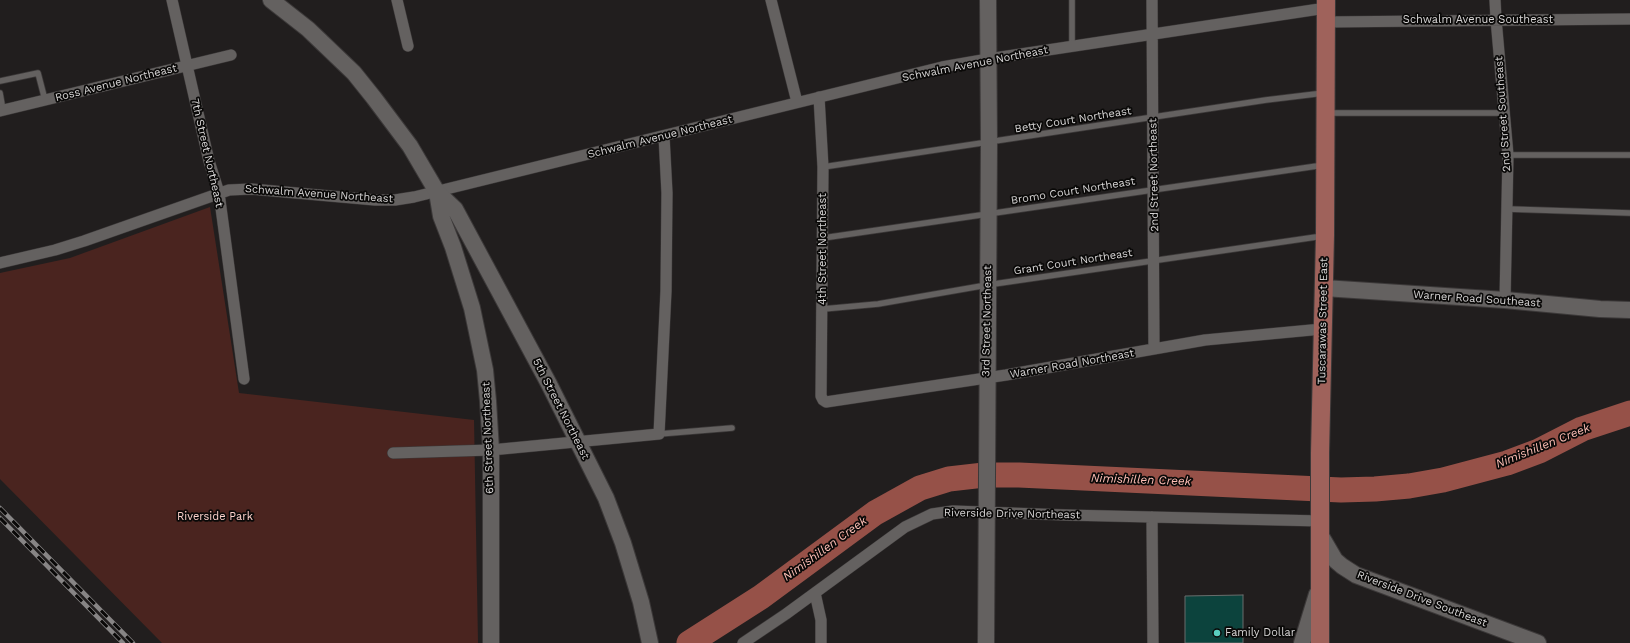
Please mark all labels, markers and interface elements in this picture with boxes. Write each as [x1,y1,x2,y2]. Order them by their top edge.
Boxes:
street label: Schwalm Avenue Southeast [1403,13,1553,27]
street label: Schwalm Avenue Northeast [901,43,1049,85]
street label: 2nd Street Southeast [1492,56,1514,172]
street label: Ross Avenue Northeast [54,61,178,105]
street label: 7th Street Northeast [188,97,226,209]
street label: Betty Court Northeast [1014,104,1132,136]
street label: Schwalm Avenue Northeast [586,113,734,161]
street label: 2nd Street Northeast [1146,118,1162,232]
street label: Bromo Court Northeast [1010,175,1136,207]
street label: Schwalm Avenue Northeast [244,182,394,206]
street label: 4th Street Northeast [816,193,830,305]
street label: Grant Court Northeast [1013,246,1133,278]
street label: Tuscarawas Street East [1315,258,1331,384]
street label: 3rd Street Northeast [979,265,995,377]
street label: Warner Road Southeast [1413,288,1541,310]
street label: Warner Road Northeast [1009,347,1135,381]
street label: 5th Street Northeast [530,356,592,462]
street label: 6th Street Northeast [479,382,497,494]
water label: Nimishillen Creek [1494,421,1592,471]
water label: Nimishillen Creek [1091,471,1191,489]
street label: Riverside Drive Northeast [944,506,1080,522]
park label: Riverside Park [177,510,253,524]
water label: Nimishillen Creek [780,514,870,584]
street label: Riverside Drive Southeast [1355,568,1489,630]
place label: Family Dollar [1225,626,1295,640]
marker: Family Dollar [1212,628,1222,638]

